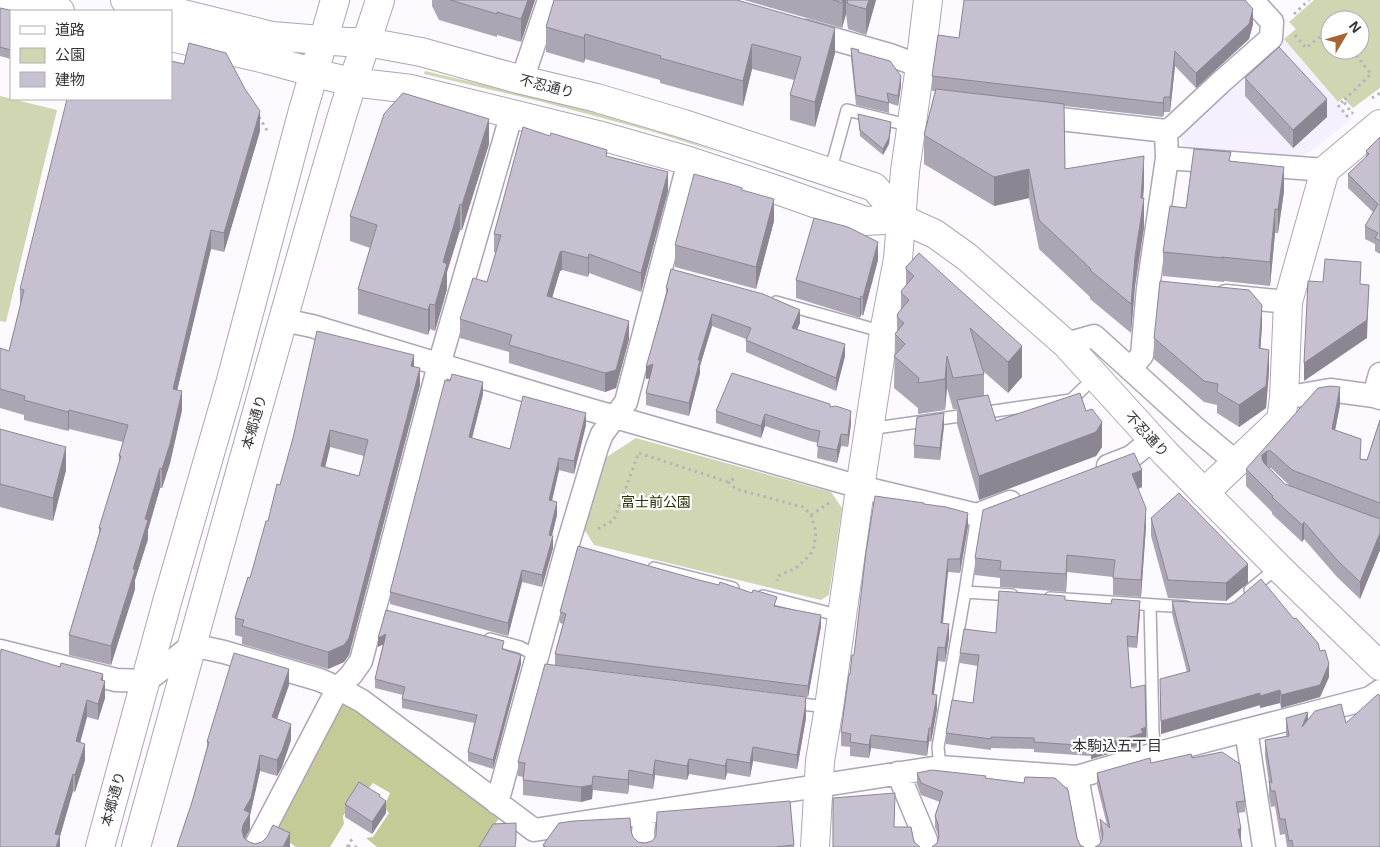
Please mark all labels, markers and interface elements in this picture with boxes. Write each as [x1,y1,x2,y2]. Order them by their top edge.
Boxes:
legend [10,10,172,100]
north arrow [1320,10,1370,60]
text: N [1346,18,1365,36]
text: 道路 [55,21,85,38]
text: 公園 [55,46,85,63]
text: 建物 [55,71,85,88]
street label: 不忍通り [518,71,576,101]
street label: 本郷通り [239,393,269,451]
street label: 不忍通り [1122,408,1172,460]
park label: 富士前公園 [621,494,691,510]
district label: 本駒込五丁目 [1072,737,1162,754]
street label: 本郷通り [98,770,128,828]

